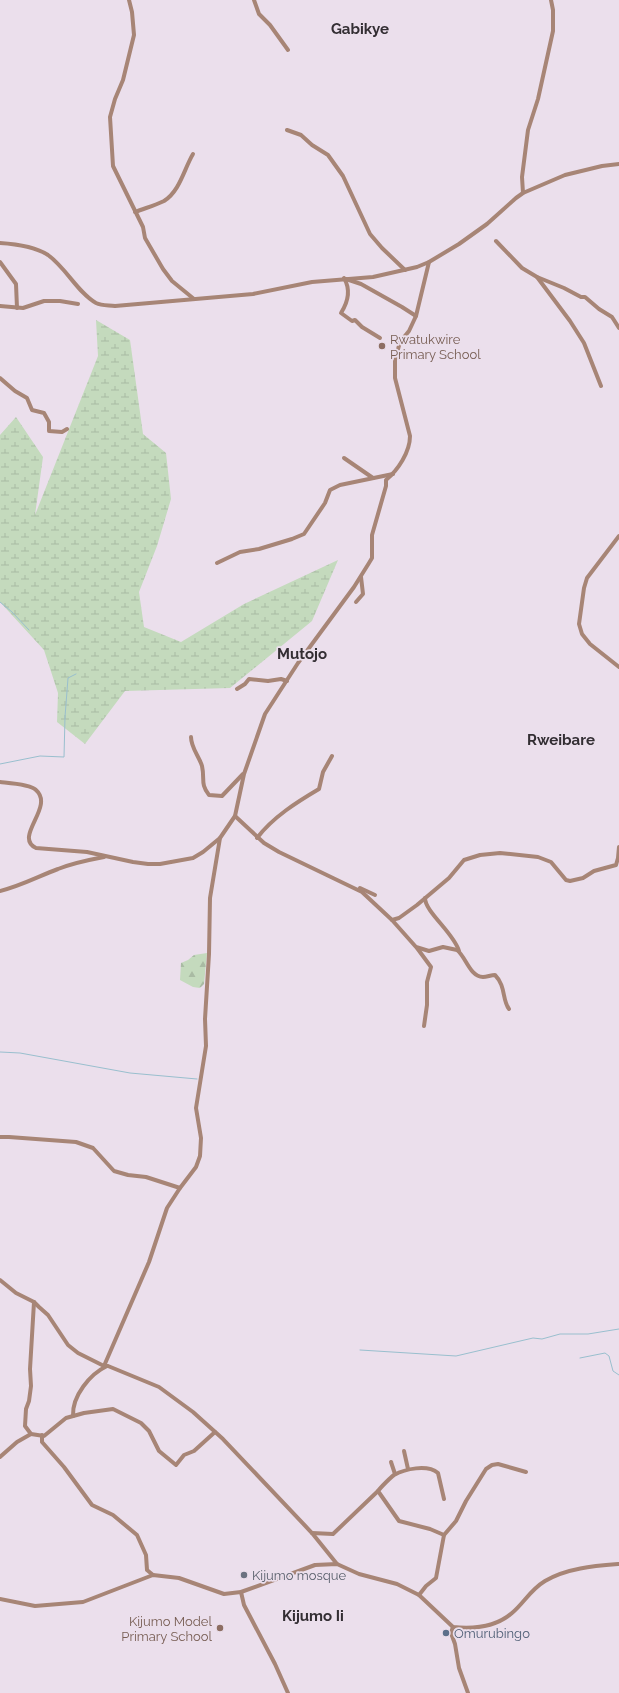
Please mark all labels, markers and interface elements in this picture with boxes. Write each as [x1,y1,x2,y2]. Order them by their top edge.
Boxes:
district label: Gabikye [331,20,389,38]
place label: Rwatukwire Primary School [390,332,481,362]
marker: Rwatukwire Primary School [377,341,387,351]
district label: Mutojo [277,645,327,663]
district label: Rweibare [527,731,595,749]
place label: Kijumo mosque [252,1568,347,1583]
marker: Kijumo mosque [239,1570,249,1580]
district label: Kijumo Ii [282,1607,344,1625]
place label: Kijumo Model Primary School [121,1614,212,1644]
marker: Kijumo Model Primary School [215,1623,225,1633]
place label: Omurubingo [454,1626,530,1641]
marker: Omurubingo [441,1628,451,1638]

